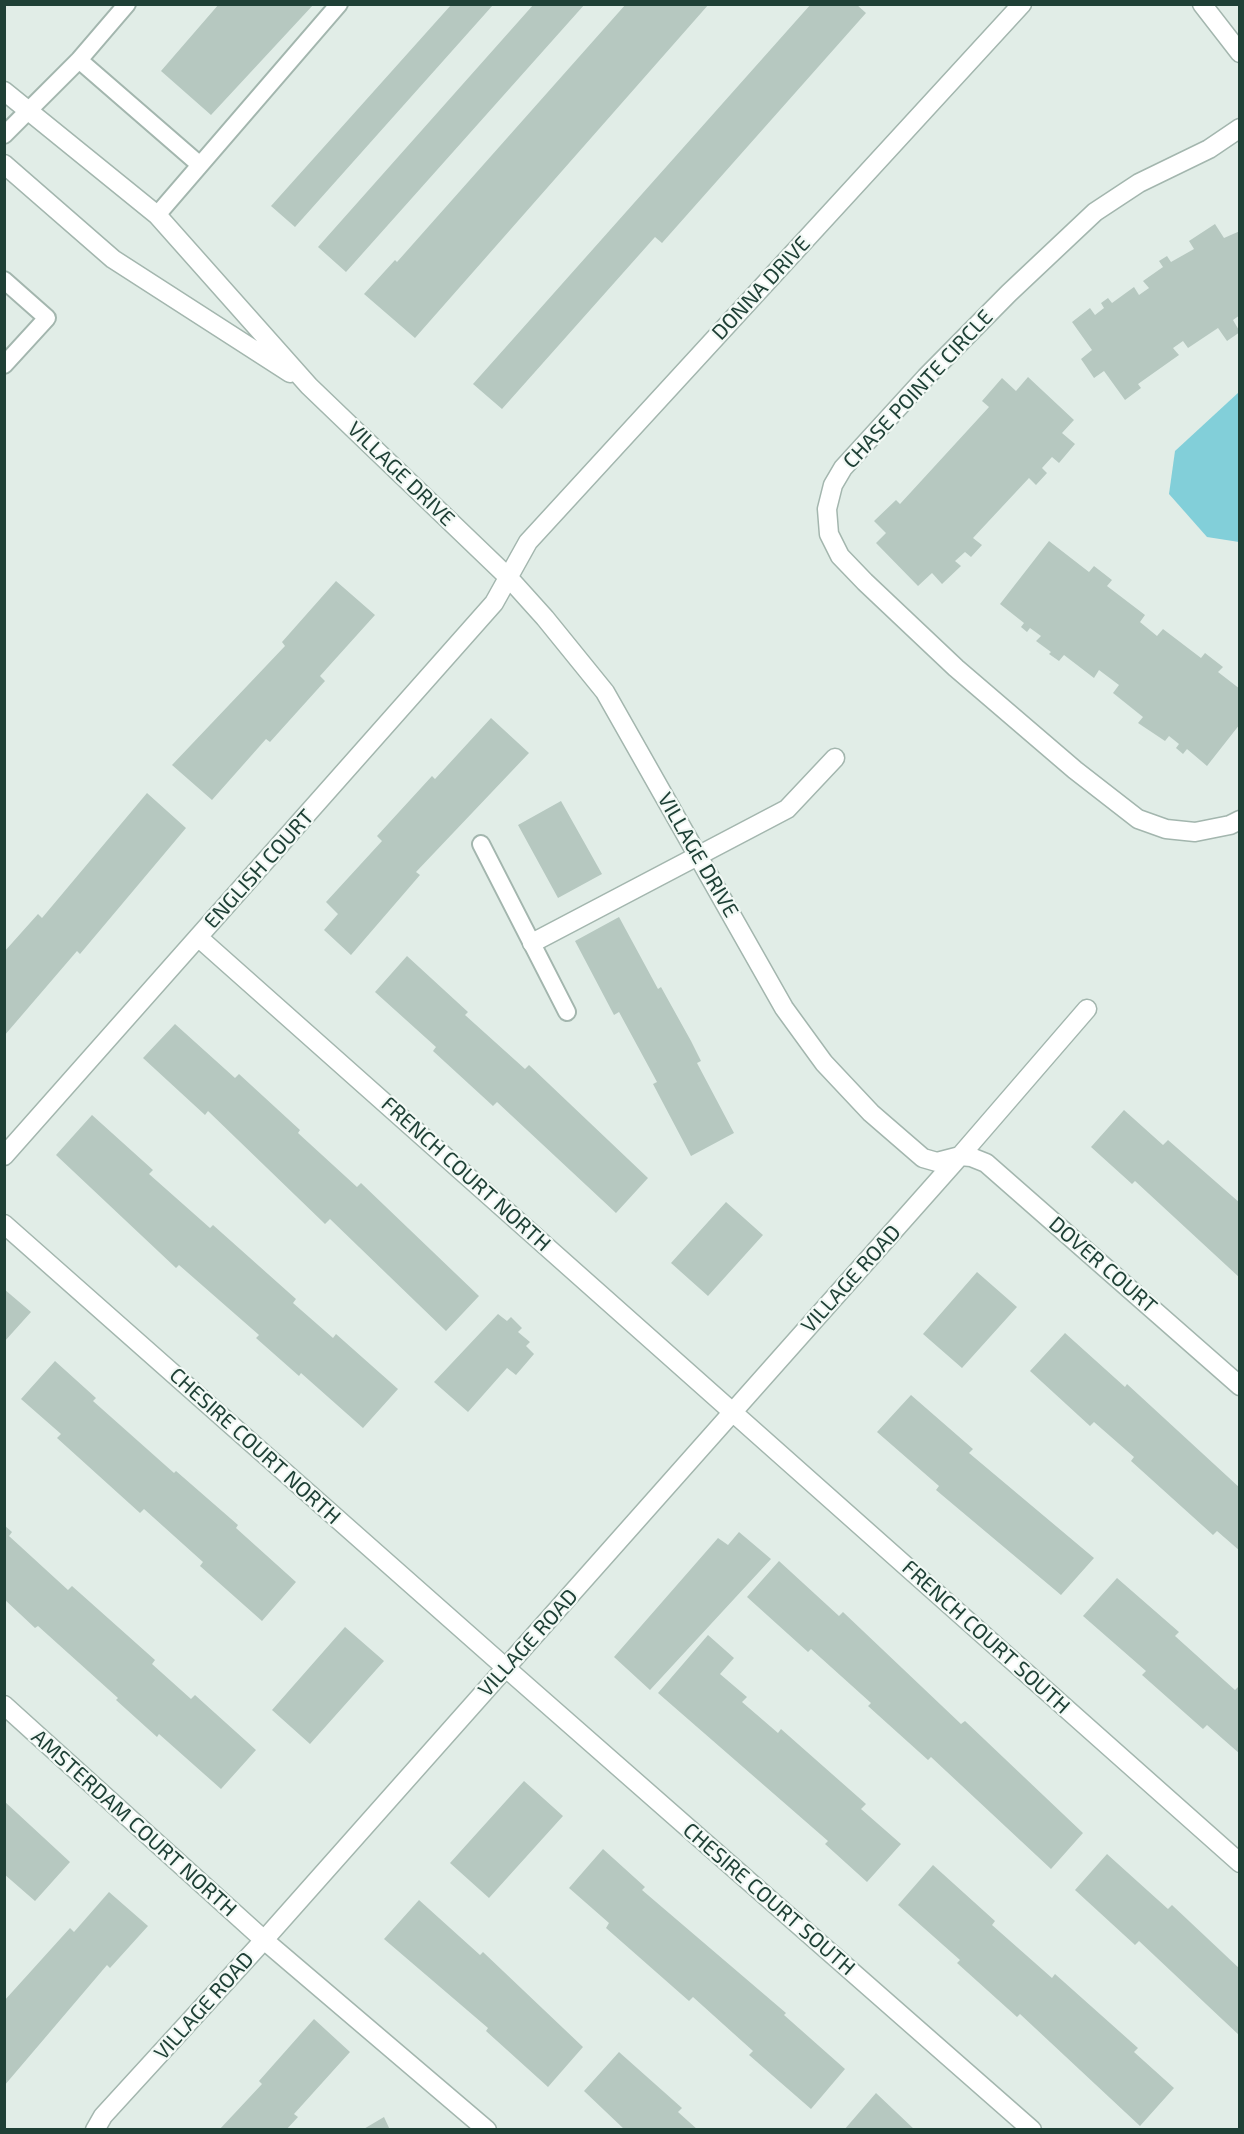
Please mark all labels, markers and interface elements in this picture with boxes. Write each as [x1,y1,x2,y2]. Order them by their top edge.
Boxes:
street label: DONNA DRIVE [707,231,815,345]
street label: CHASE POINTE CIRCLE [838,304,998,474]
street label: VILLAGE DRIVE [342,416,460,532]
street label: VILLAGE DRIVE [652,788,744,922]
street label: ENGLISH COURT [199,804,319,934]
street label: FRENCH COURT NORTH [376,1091,556,1257]
street label: DOVER COURT [1044,1211,1162,1319]
street label: VILLAGE ROAD [796,1220,906,1338]
street label: CHESIRE COURT NORTH [164,1362,346,1530]
street label: FRENCH COURT SOUTH [897,1555,1075,1719]
street label: VILLAGE ROAD [473,1584,583,1702]
street label: AMSTERDAM COURT NORTH [26,1724,242,1922]
street label: CHESIRE COURT SOUTH [678,1817,860,1981]
street label: VILLAGE ROAD [149,1947,259,2065]

